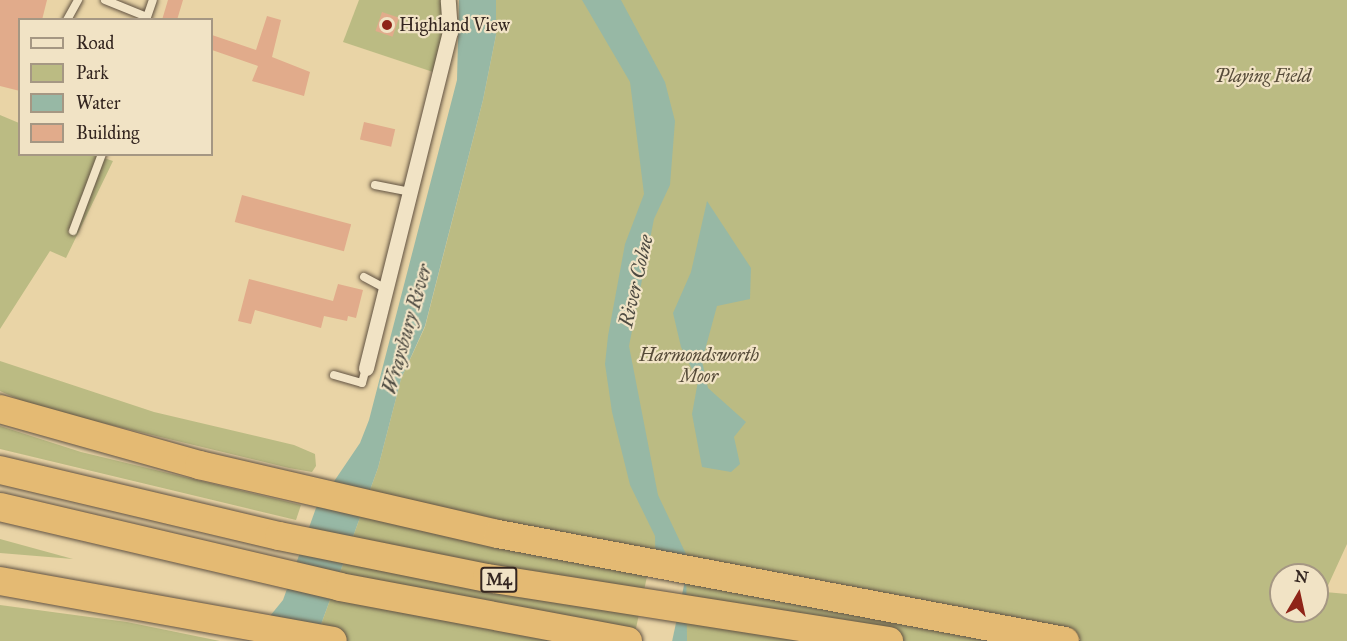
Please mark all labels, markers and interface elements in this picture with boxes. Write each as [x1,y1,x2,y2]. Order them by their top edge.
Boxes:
place label: Highland View [399,14,510,36]
legend [18,18,213,156]
marker: Highland View [380,18,394,32]
text: Road [76,32,114,54]
text: Park [76,62,109,84]
park label: Playing Field [1215,65,1311,87]
text: Water [76,92,120,114]
text: Building [76,122,139,144]
water label: River Colne [614,233,658,329]
water label: Wraysbury River [377,261,437,397]
park label: Harmondsworth Moor [639,345,759,388]
north arrow [1269,563,1329,623]
text: N [1293,566,1310,587]
road number: M4 [480,567,518,593]

